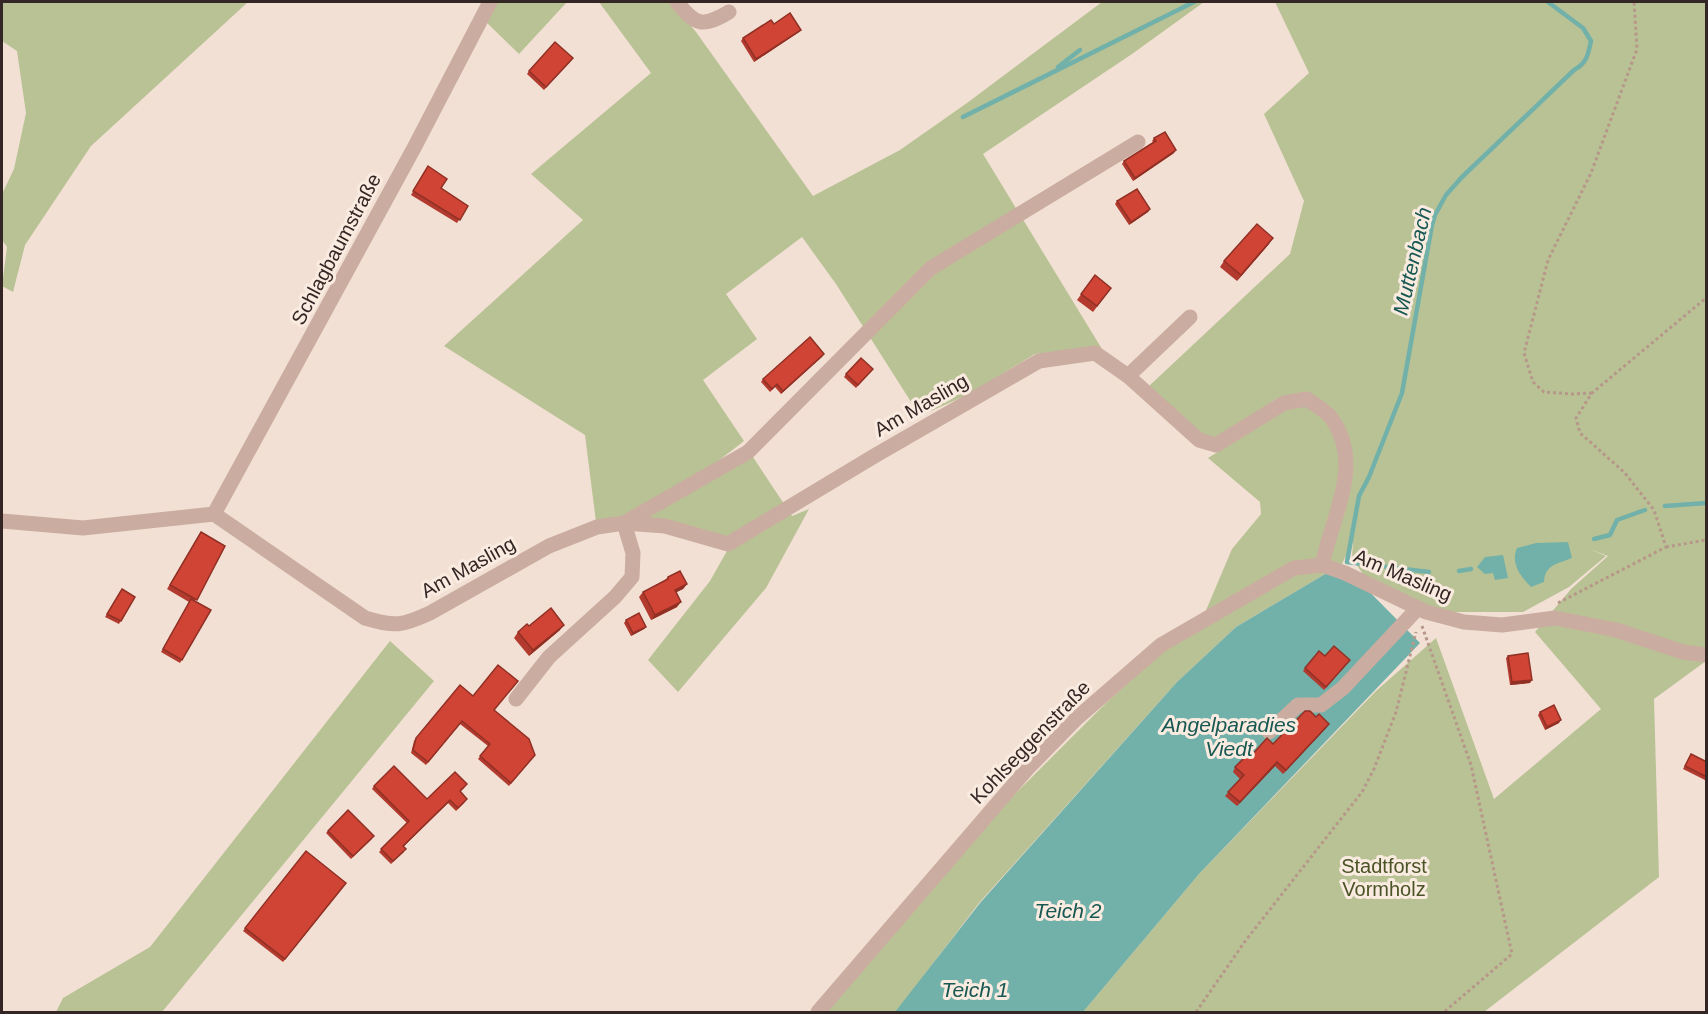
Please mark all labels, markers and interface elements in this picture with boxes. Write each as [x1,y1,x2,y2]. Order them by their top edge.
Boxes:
street label: Schlagbaumstraße [287,170,385,328]
water label: Muttenbach [1388,205,1436,317]
street label: Am Masling [870,369,972,441]
street label: Am Masling [417,532,519,602]
street label: Am Masling [1351,544,1455,606]
street label: Kohlseggenstraße [966,676,1094,808]
water label: Angelparadies Viedt [1160,713,1297,760]
park label: Stadtforst Vormholz [1341,855,1427,900]
water label: Teich 2 [1035,899,1102,922]
water label: Teich 1 [942,978,1008,1001]

